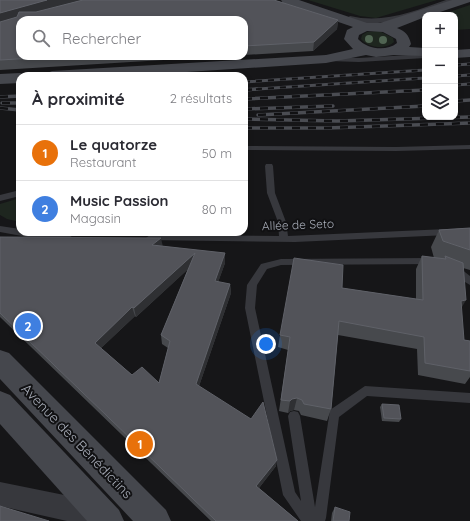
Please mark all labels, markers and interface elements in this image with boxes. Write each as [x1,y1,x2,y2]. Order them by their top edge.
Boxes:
map controls [422,12,458,120]
button: + [422,12,458,48]
search box [16,16,248,60]
icon: search [30,27,52,49]
text: Rechercher [62,29,141,48]
button: − [422,48,458,84]
button: layers [422,84,458,120]
text: À proximité [32,88,125,109]
text: 2 résultats [170,90,232,106]
text: Le quatorze [70,135,157,154]
text: 1 [42,145,48,161]
text: 50 m [202,145,232,161]
text: Restaurant [70,154,136,170]
text: Music Passion [70,191,169,210]
text: 2 [41,201,49,217]
text: 80 m [202,201,232,217]
text: Magasin [70,210,121,226]
street label: Allée de Seto [262,216,334,233]
pin: 2 [15,311,41,341]
your location [256,334,276,354]
street label: Avenue des Bénédictins [18,380,136,502]
pin: 1 [127,429,153,459]

